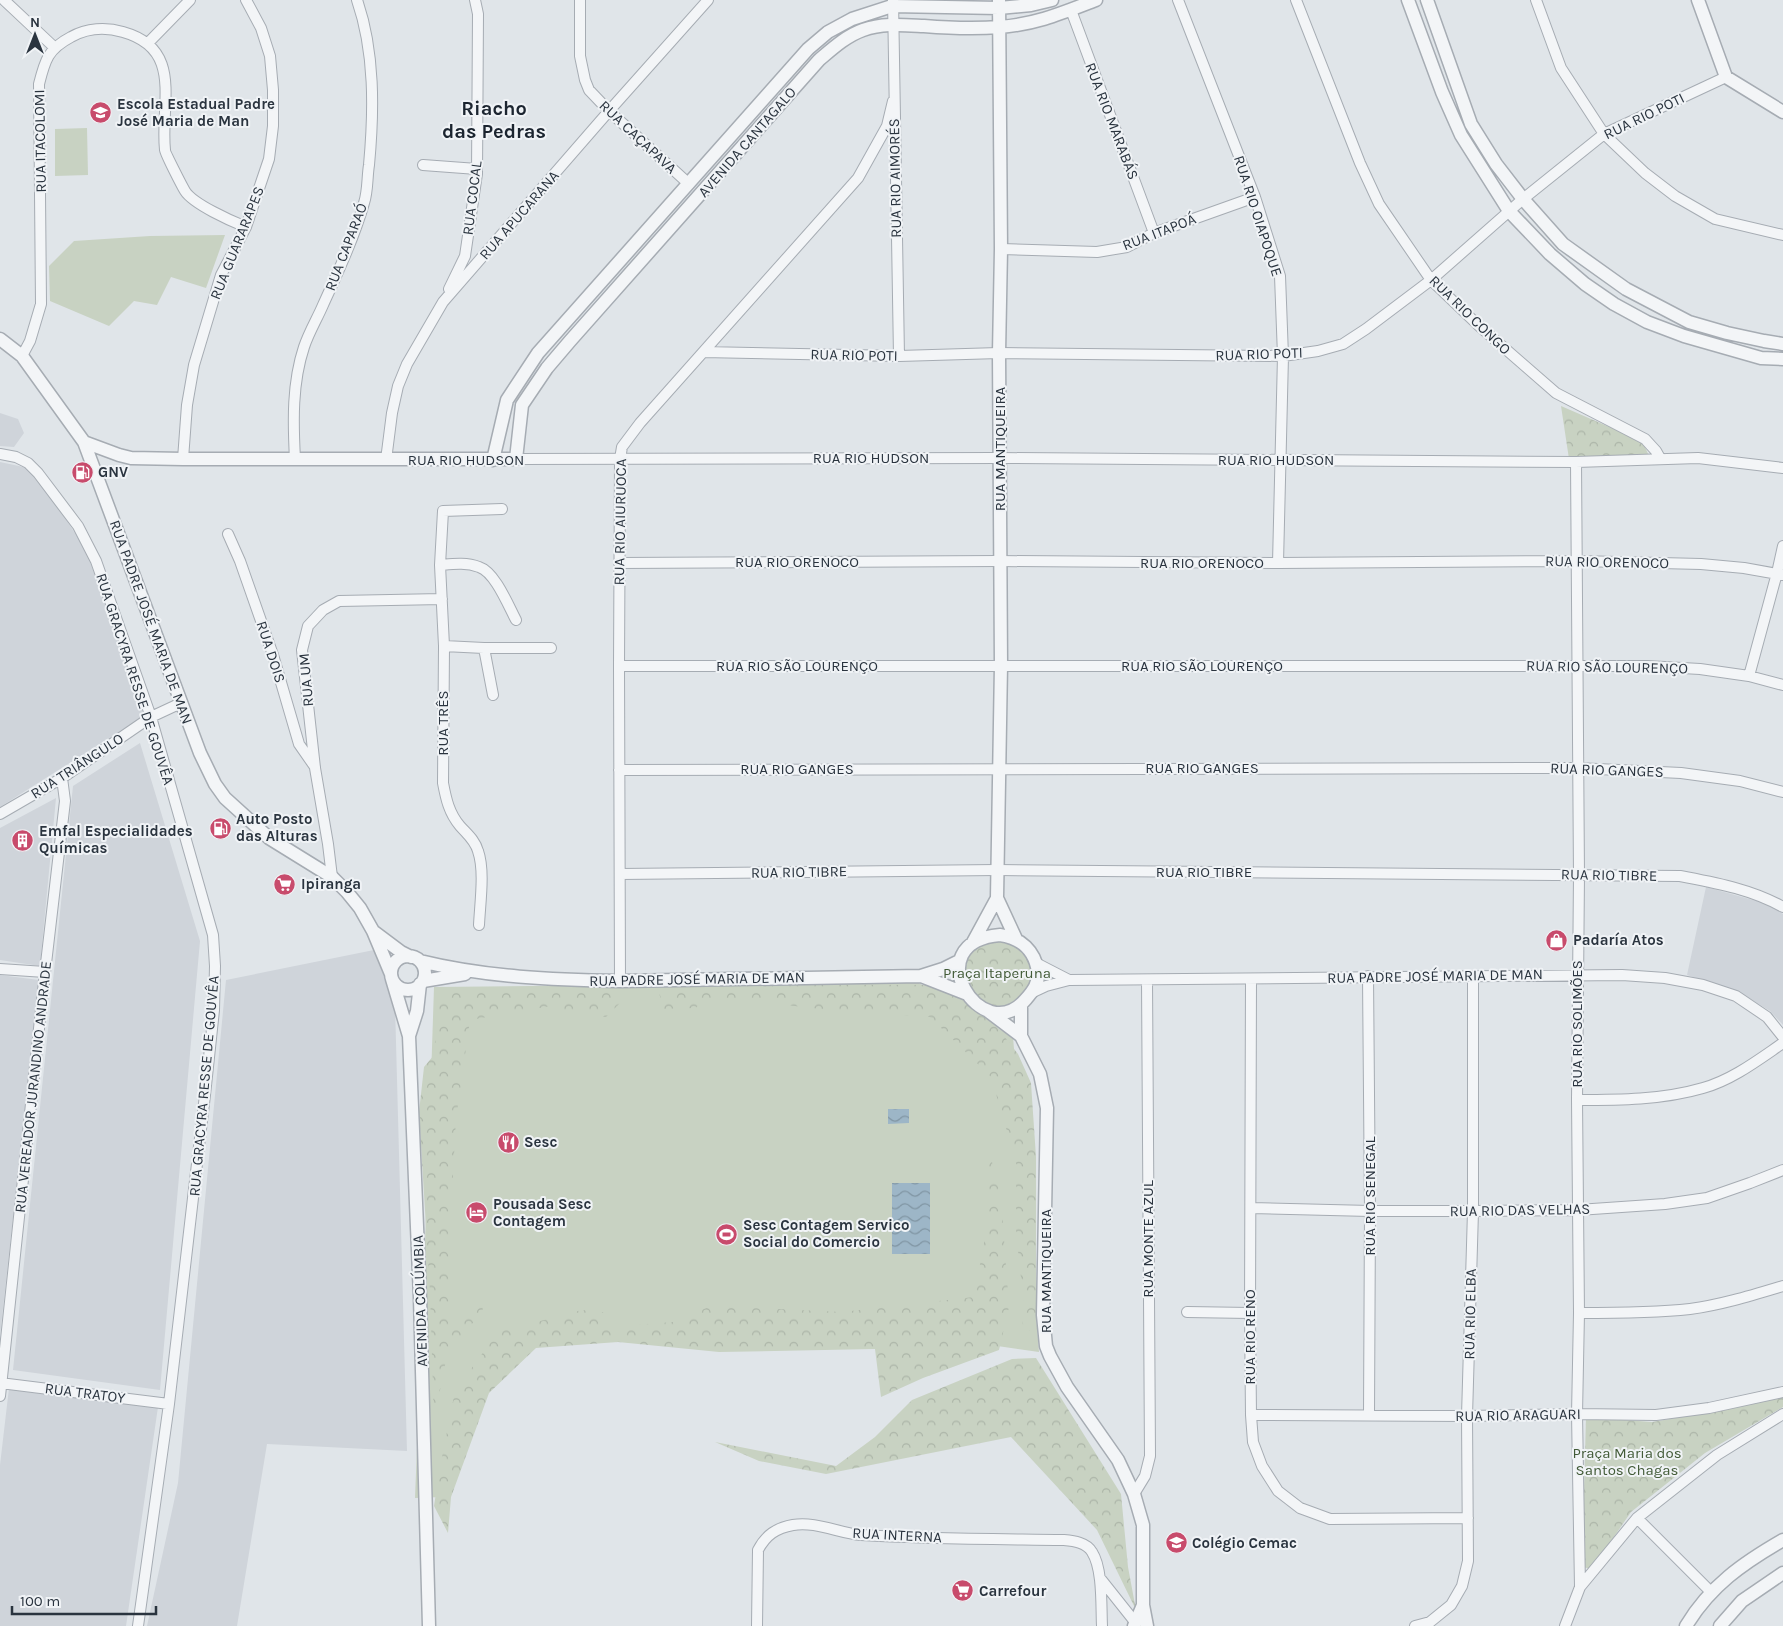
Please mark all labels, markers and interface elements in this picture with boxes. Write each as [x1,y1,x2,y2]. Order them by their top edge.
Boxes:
north arrow [10,10,60,60]
text: N [30,14,40,31]
street label: RUA RIO MARABÁS [1081,60,1143,182]
street label: AVENIDA CANTAGALO [694,83,800,201]
street label: RUA ITACOLOMI [30,89,50,193]
street label: RUA RIO POTI [1601,89,1687,143]
place label: Escola Estadual Padre José Maria de Man [117,95,275,130]
district label: Riacho das Pedras [442,97,546,143]
street label: RUA CAÇAPAVA [596,97,681,178]
school or university icon: Escola Estadual Padre José Maria de Man [89,101,113,125]
street label: RUA RIO AIMORÉS [885,118,905,238]
street label: RUA RIO OIAPOQUE [1230,153,1286,279]
street label: RUA COCAL [459,160,485,236]
street label: RUA APUCARANA [475,166,563,263]
street label: RUA GUARARAPES [206,184,268,302]
street label: RUA CAPARAÓ [321,200,371,294]
street label: RUA ITAPOÁ [1120,210,1199,254]
street label: RUA RIO CONGO [1426,272,1514,358]
street label: RUA RIO POTI [1215,343,1303,365]
street label: RUA RIO POTI [810,345,898,365]
street label: RUA MANTIQUEIRA [991,386,1009,511]
street label: RUA RIO HUDSON [813,449,929,467]
street label: RUA RIO HUDSON [408,451,524,469]
street label: RUA RIO HUDSON [1218,451,1334,469]
street label: RUA RIO AIURUOCA [610,458,630,586]
fuel station icon: GNV [70,460,94,484]
place label: GNV [98,463,128,481]
street label: RUA PADRE JOSÉ MARIA DE MAN [106,518,196,726]
street label: RUA RIO ORENOCO [1545,552,1669,572]
street label: RUA RIO ORENOCO [735,553,859,571]
street label: RUA RIO ORENOCO [1140,554,1264,572]
street label: RUA GRACYRA RESSE DE GOUVÊA [92,571,178,788]
street label: RUA DOIS [253,619,289,685]
street label: RUA UM [295,652,317,708]
street label: RUA RIO SÃO LOURENÇO [716,657,878,675]
street label: RUA RIO SÃO LOURENÇO [1121,657,1283,675]
street label: RUA RIO SÃO LOURENÇO [1526,657,1688,677]
street label: RUA TRÊS [434,690,452,756]
street label: RUA TRIÂNGULO [27,729,127,803]
street label: RUA RIO GANGES [1145,759,1259,777]
street label: RUA RIO GANGES [1550,759,1664,781]
street label: RUA RIO GANGES [740,760,854,778]
place label: Auto Posto das Alturas [236,810,318,845]
fuel station icon: Auto Posto das Alturas [208,816,232,840]
place label: Emfal Especialidades Químicas [39,822,193,857]
building icon: Emfal Especialidades Químicas [11,828,35,852]
street label: RUA RIO TIBRE [751,862,847,882]
street label: RUA RIO TIBRE [1156,863,1252,881]
street label: RUA RIO TIBRE [1561,865,1657,885]
supermarket icon: Ipiranga [273,872,297,896]
place label: Ipiranga [301,875,361,893]
shop icon: Padaría Atos [1545,928,1569,952]
place label: Padaría Atos [1573,931,1664,949]
street label: RUA VEREADOR JURANDINO ANDRADE [11,960,55,1214]
street label: RUA RIO SOLIMÕES [1568,960,1586,1088]
park label: Praça Itaperuna [943,964,1051,982]
street label: RUA PADRE JOSÉ MARIA DE MAN [1327,965,1543,987]
street label: RUA PADRE JOSÉ MARIA DE MAN [589,968,805,990]
street label: RUA GRACYRA RESSE DE GOUVÊA [185,974,223,1197]
restaurant icon: Sesc [496,1130,520,1154]
place label: Sesc [524,1133,557,1151]
street label: RUA RIO SENEGAL [1361,1136,1379,1256]
street label: RUA MONTE AZUL [1139,1180,1157,1298]
place label: Pousada Sesc Contagem [493,1195,591,1230]
street label: RUA RIO DAS VELHAS [1450,1200,1590,1220]
hotel icon: Pousada Sesc Contagem [465,1201,489,1225]
street label: RUA MANTIQUEIRA [1037,1208,1055,1333]
place label: Sesc Contagem Servico Social do Comercio [743,1216,909,1251]
sports icon: Sesc Contagem Servico Social do Comercio [715,1222,739,1246]
street label: AVENIDA COLÚMBIA [409,1234,431,1367]
street label: RUA RIO ELBA [1460,1268,1480,1360]
street label: RUA RIO RENO [1241,1289,1259,1385]
street label: RUA TRATOY [44,1379,127,1407]
street label: RUA RIO ARAGUARI [1455,1405,1581,1425]
park label: Praça Maria dos Santos Chagas [1572,1444,1682,1479]
street label: RUA INTERNA [852,1524,943,1546]
school or university icon: Colégio Cemac [1164,1531,1188,1555]
place label: Colégio Cemac [1192,1534,1297,1552]
supermarket icon: Carrefour [951,1579,975,1603]
place label: Carrefour [979,1582,1046,1600]
scale bar [12,1584,156,1616]
text: 100 m [20,1592,60,1610]

